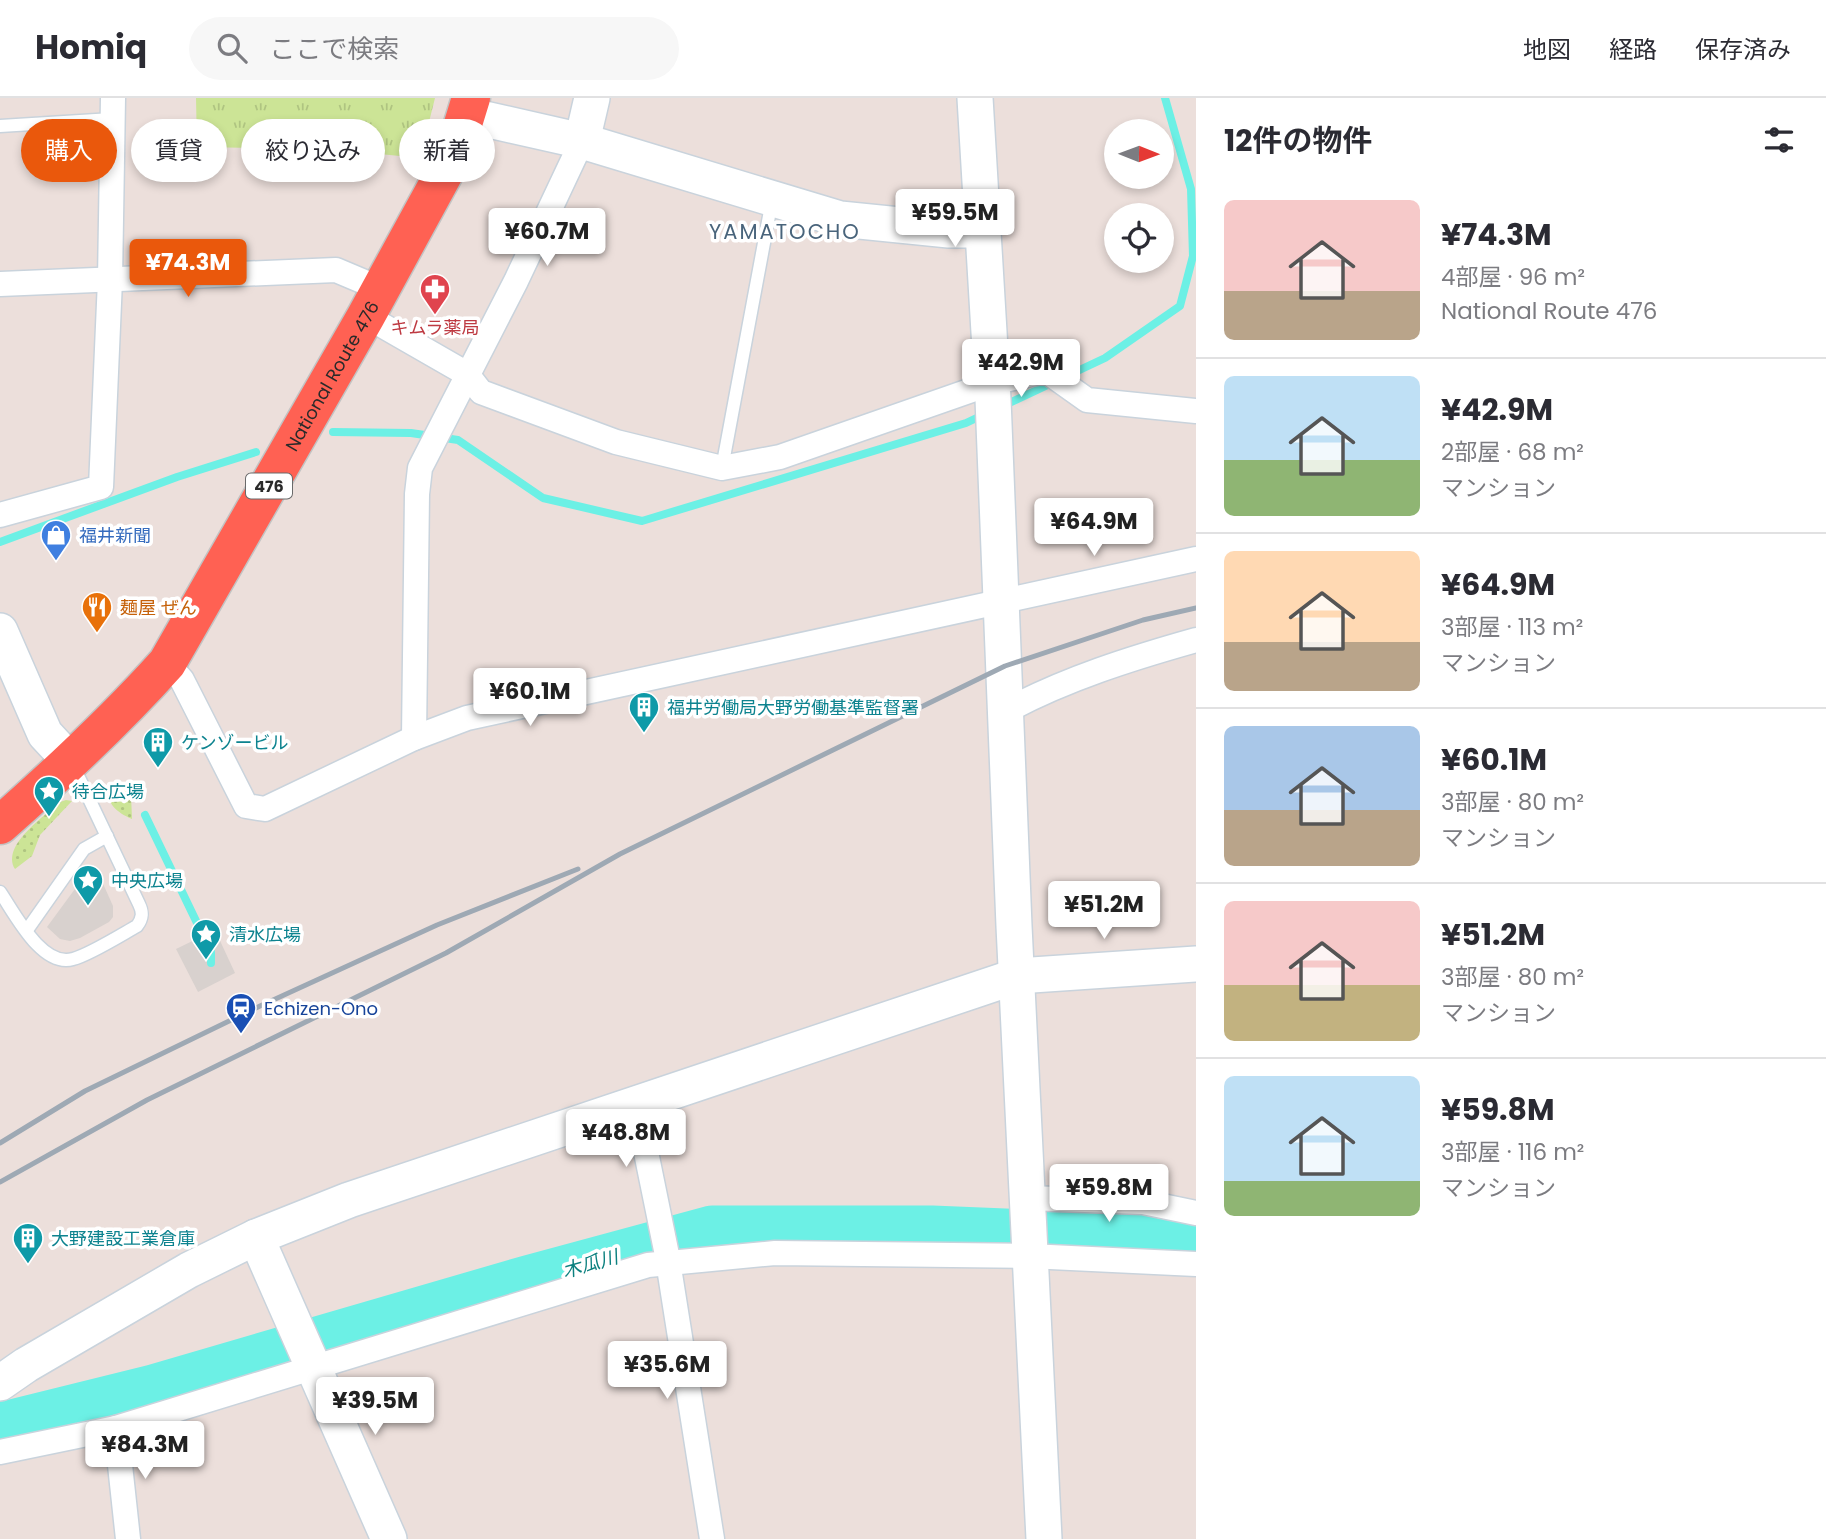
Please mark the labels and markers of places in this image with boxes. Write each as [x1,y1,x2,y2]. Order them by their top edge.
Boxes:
pin: ¥59.5M [898,190,1012,249]
pin: ¥60.7M [490,208,604,268]
pin: ¥74.3M [131,240,245,299]
pharmacy icon: キムラ薬局 [418,272,452,316]
place label: キムラ薬局 [390,315,480,340]
pin: ¥42.9M [964,340,1078,399]
pin: ¥64.9M [1037,498,1151,558]
shop icon: 福井新聞 [39,518,73,562]
place label: 福井新聞 [79,523,151,548]
restaurant icon: 麺屋 ぜん [80,590,114,634]
place label: 麺屋 ぜん [120,595,197,620]
pin: ¥60.1M [473,668,587,728]
building icon: 福井労働局大野労働基準監督署 [627,690,661,734]
place label: 福井労働局大野労働基準監督署 [667,695,919,720]
building icon: ケンゾービル [141,725,175,769]
place label: ケンゾービル [181,730,288,755]
place icon: 待合広場 [32,774,66,818]
place label: 待合広場 [72,779,144,804]
place icon: 中央広場 [71,863,105,907]
place label: 中央広場 [111,868,183,893]
pin: ¥51.2M [1047,882,1161,941]
place icon: 清水広場 [189,917,223,961]
place label: 清水広場 [229,922,301,947]
station icon: Echizen-Ono [224,991,258,1035]
place label: Echizen-Ono [264,996,378,1021]
pin: ¥48.8M [569,1110,683,1169]
pin: ¥59.8M [1052,1164,1166,1224]
building icon: 大野建設工業倉庫 [11,1221,45,1265]
place label: 大野建設工業倉庫 [51,1226,195,1251]
pin: ¥35.6M [610,1342,724,1401]
pin: ¥39.5M [318,1378,432,1437]
pin: ¥84.3M [88,1422,202,1481]

